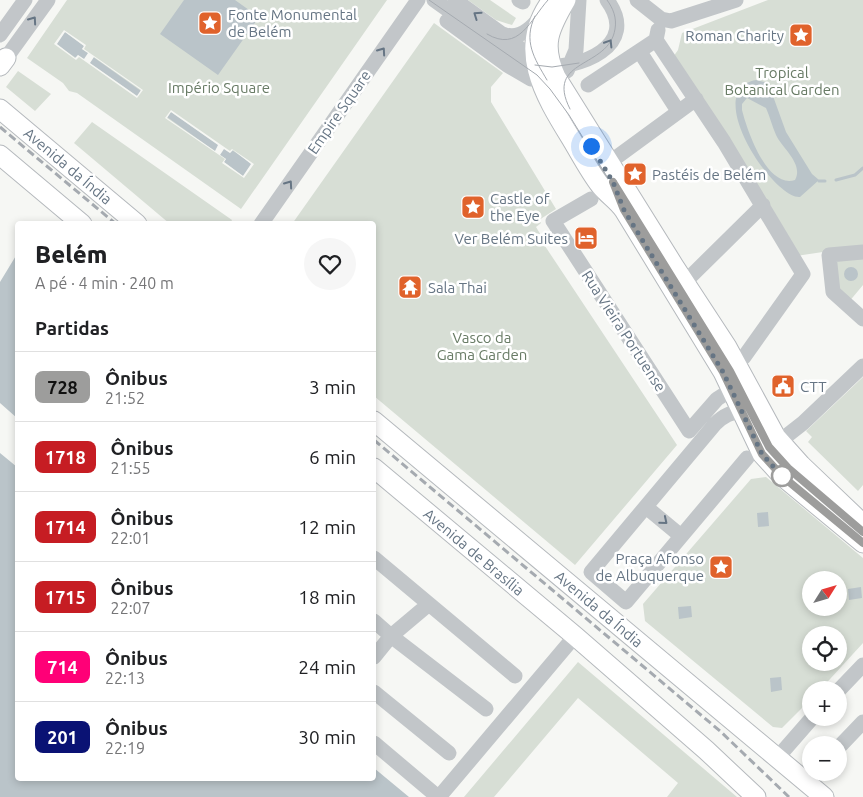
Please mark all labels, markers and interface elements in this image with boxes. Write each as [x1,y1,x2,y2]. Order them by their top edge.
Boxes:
place label: Fonte Monumental de Belém [228,6,357,40]
place icon: Fonte Monumental de Belém [197,10,223,36]
one-way arrow [473,12,483,21]
one-way arrow [27,16,36,26]
place icon: Roman Charity [788,22,814,48]
place label: Roman Charity [685,27,784,44]
one-way arrow [602,40,612,49]
one-way arrow [376,47,385,57]
park label: Tropical Botanical Garden [724,64,840,98]
street label: Empire Square [304,67,374,157]
park label: Império Square [168,79,270,96]
street label: Avenida da Índia [21,124,115,208]
your location [579,134,604,159]
place icon: Pastéis de Belém [622,161,648,187]
place label: Pastéis de Belém [652,166,766,183]
one-way arrow [283,180,292,190]
place label: Castle of the Eye [490,190,550,224]
place icon: Castle of the Eye [460,194,486,220]
hotel icon: Ver Belém Suites [573,225,599,251]
place label: Ver Belém Suites [454,230,568,247]
button: heart [304,238,356,290]
text: Belém [35,241,107,268]
street label: Rua Vieira Portuense [579,267,669,395]
text: A pé · 4 min · 240 m [35,274,174,292]
temple icon: Sala Thai [397,274,423,300]
place label: Sala Thai [428,279,487,296]
text: Partidas [35,317,109,339]
park label: Vasco da Gama Garden [437,329,527,363]
text: Ônibus [105,367,168,389]
public building icon: CTT [770,373,796,399]
text: 3 min [309,376,356,398]
text: 728 [47,377,78,397]
place label: CTT [800,378,827,395]
text: 21:52 [105,389,145,407]
text: Ônibus [111,437,173,459]
text: 6 min [309,446,356,468]
text: 1718 [45,447,86,467]
text: 21:55 [111,459,151,477]
unlabelled marker [771,465,793,487]
street label: Avenida de Brasília [420,505,528,599]
text: Ônibus [111,507,173,529]
text: 12 min [298,516,356,538]
one-way arrow [658,516,667,525]
text: 1714 [45,517,86,537]
text: 22:01 [111,529,151,547]
place label: Praça Afonso de Albuquerque [596,550,704,584]
place icon: Praça Afonso de Albuquerque [708,554,734,580]
street label: Avenida da Índia [552,567,646,651]
north arrow [802,571,848,616]
map controls [802,571,847,781]
text: Ônibus [111,577,173,599]
text: 18 min [298,586,356,608]
text: 1715 [45,587,86,607]
text: 22:07 [111,599,151,617]
button: locate [802,626,847,671]
text: Ônibus [105,647,168,669]
text: 24 min [298,656,356,678]
text: 714 [47,657,78,677]
text: 22:13 [105,669,145,687]
button: + [802,681,847,726]
text: Ônibus [105,717,168,739]
text: 30 min [298,726,356,748]
text: 201 [47,727,78,747]
button: − [802,736,847,781]
text: 22:19 [105,739,145,757]

